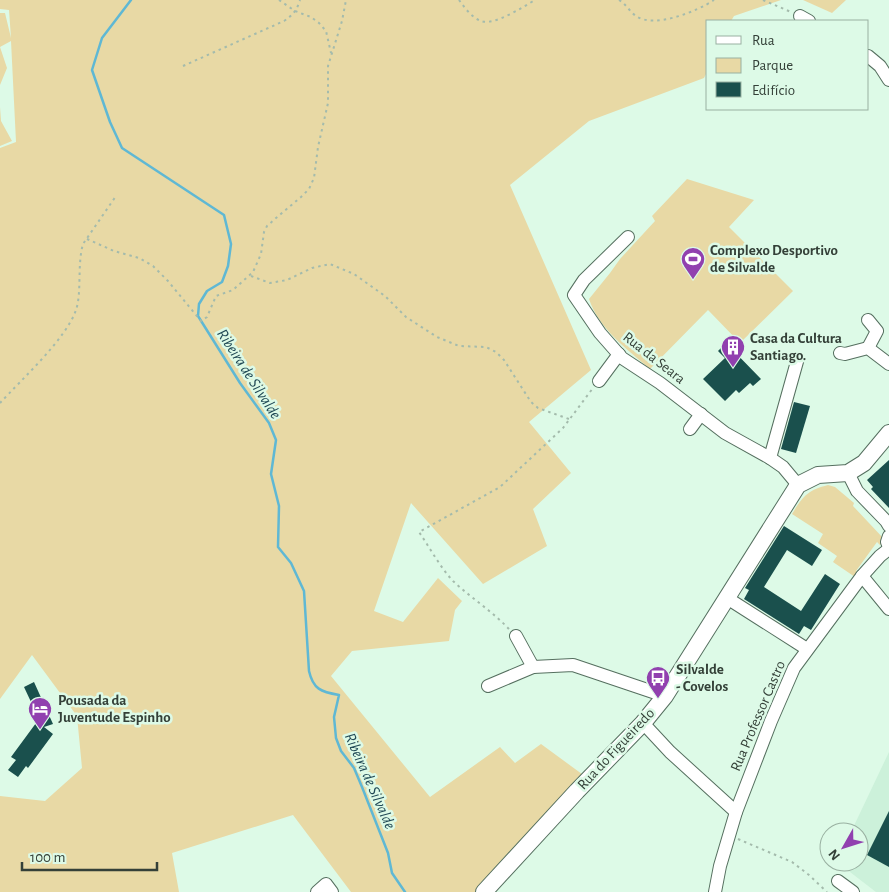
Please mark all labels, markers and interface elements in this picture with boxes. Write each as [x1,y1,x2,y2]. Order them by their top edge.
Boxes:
legend [706,20,869,110]
text: Rua [752,33,775,48]
text: Parque [752,58,793,73]
text: Edifício [752,83,795,98]
place label: Complexo Desportivo de Silvalde [710,243,838,275]
sports icon: Complexo Desportivo de Silvalde [680,246,706,280]
water label: Ribeira de Silvalde [214,326,284,422]
street label: Rua da Seara [620,329,688,387]
place label: Casa da Cultura Santiago. [750,331,842,363]
building icon: Casa da Cultura Santiago. [720,334,746,368]
street label: Rua Professor Castro [728,658,788,774]
place label: Silvalde - Covelos [676,662,728,694]
bus stop icon: Silvalde - Covelos [645,665,671,699]
place label: Pousada da Juventude Espinho [58,693,171,725]
hotel icon: Pousada da Juventude Espinho [27,696,53,730]
street label: Rua do Figueiredo [575,705,657,793]
water label: Ribeira de Silvalde [342,730,398,832]
north arrow [819,822,869,872]
scale bar [22,840,158,872]
text: N [826,846,843,863]
text: 100 m [30,850,65,865]

